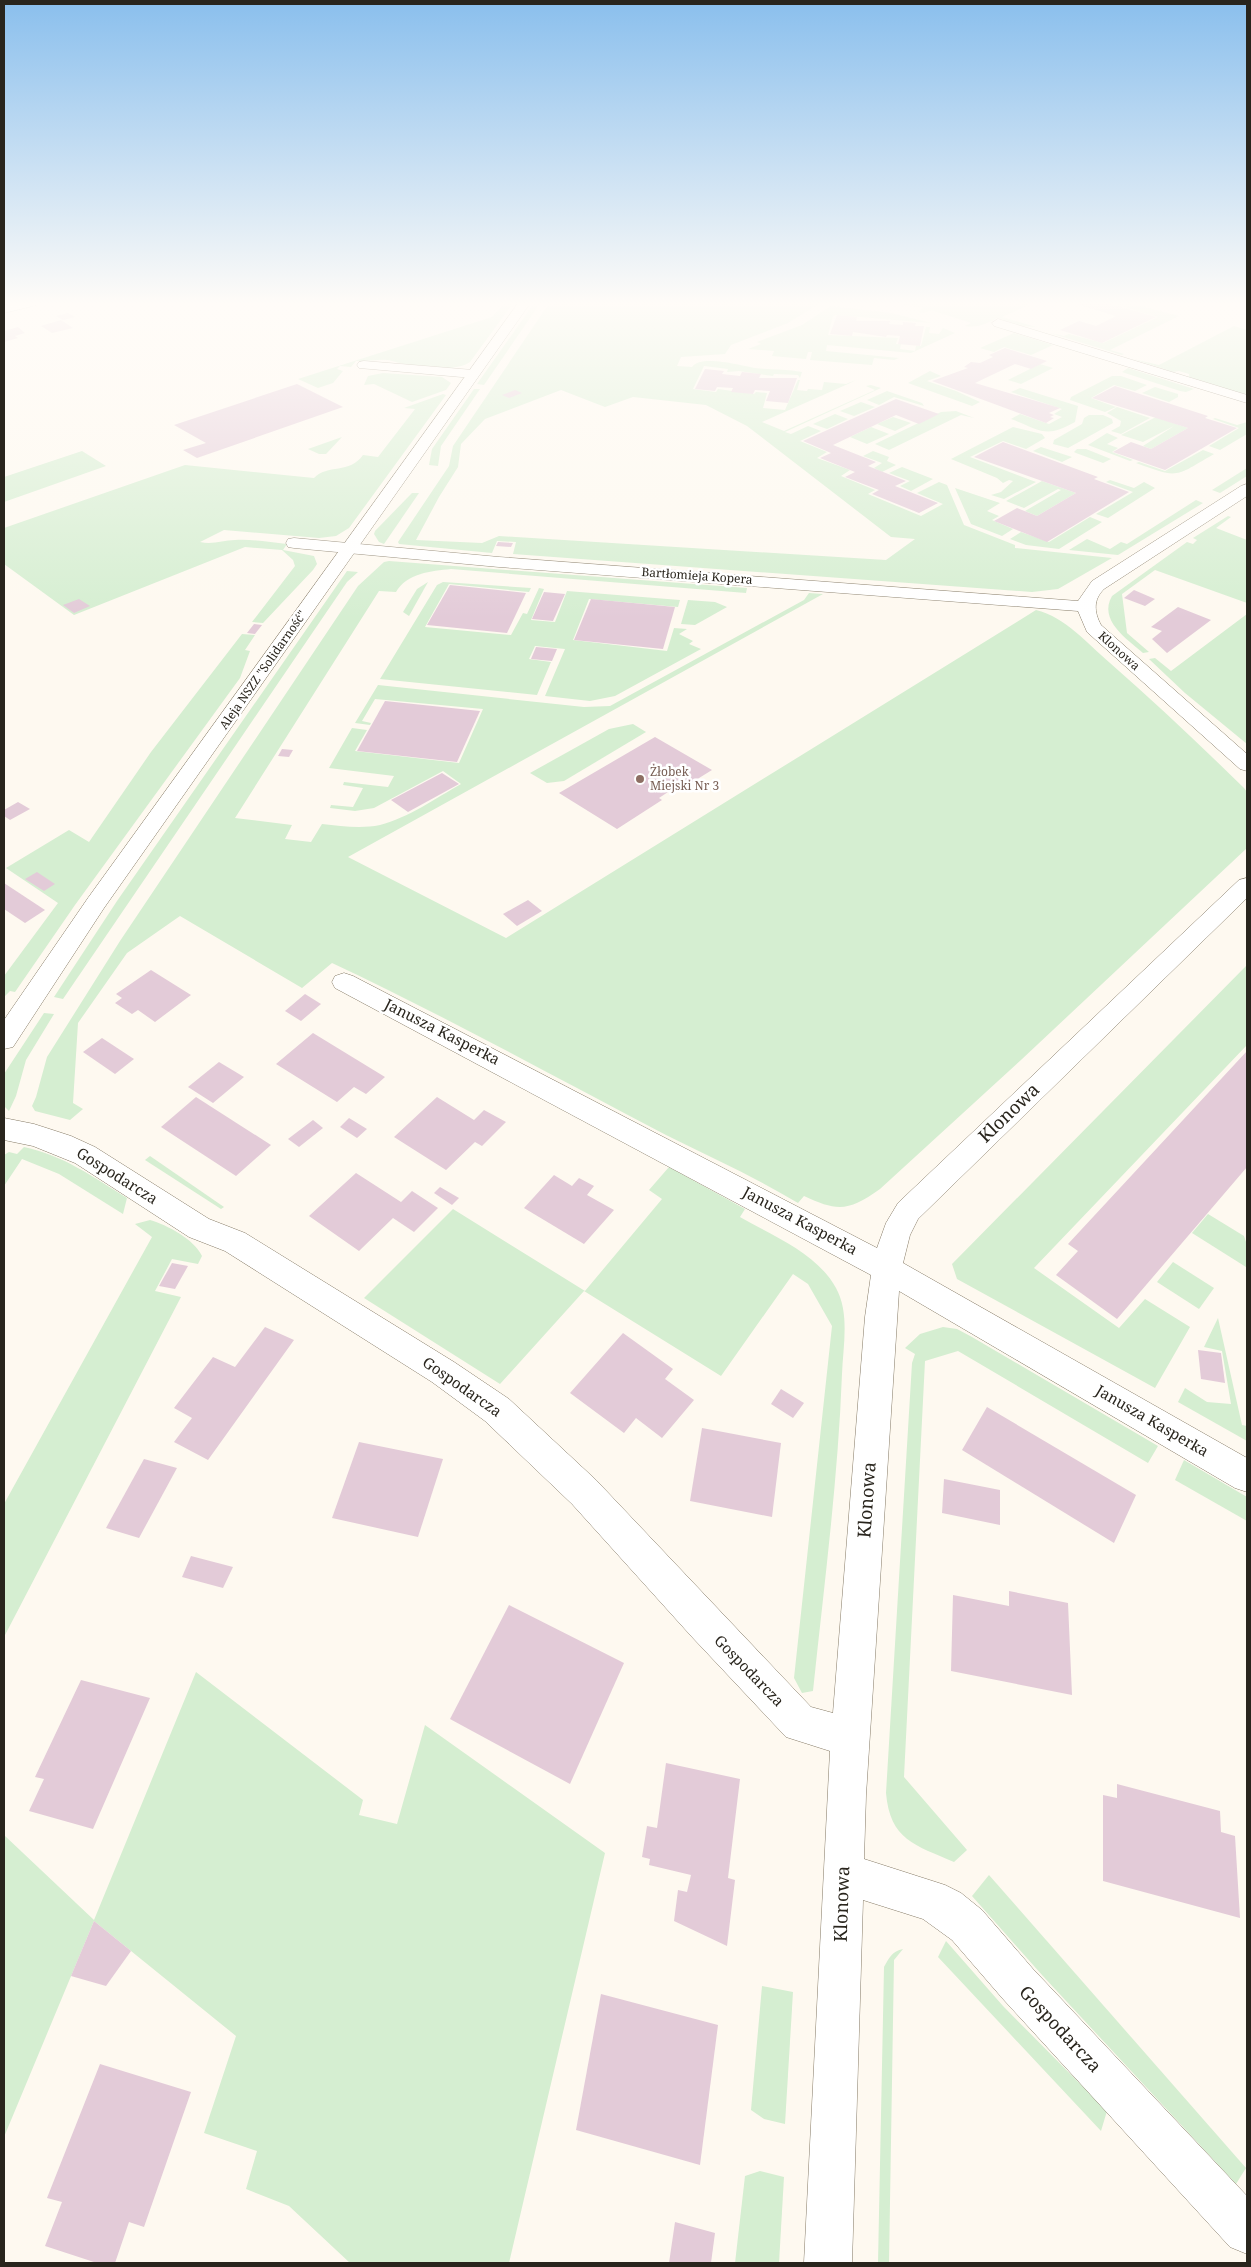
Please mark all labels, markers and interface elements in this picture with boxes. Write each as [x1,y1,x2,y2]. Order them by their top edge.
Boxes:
street label: Bartłomieja Kopera [641,563,753,588]
street label: Aleja NSZZ "Solidarność" [215,607,310,733]
street label: Klonowa [1095,627,1144,674]
place label: Żłobek Miejski Nr 3 [650,763,719,794]
marker: Żłobek Miejski Nr 3 [634,773,646,785]
street label: Janusza Kasperka [380,993,504,1069]
street label: Klonowa [973,1077,1044,1147]
street label: Gospodarcza [73,1142,162,1208]
street label: Janusza Kasperka [739,1181,861,1259]
street label: Gospodarcza [419,1352,506,1421]
street label: Janusza Kasperka [1092,1379,1212,1461]
street label: Klonowa [851,1461,881,1539]
street label: Gospodarcza [710,1630,789,1710]
street label: Klonowa [828,1865,854,1942]
street label: Gospodarcza [1014,1980,1107,2077]

